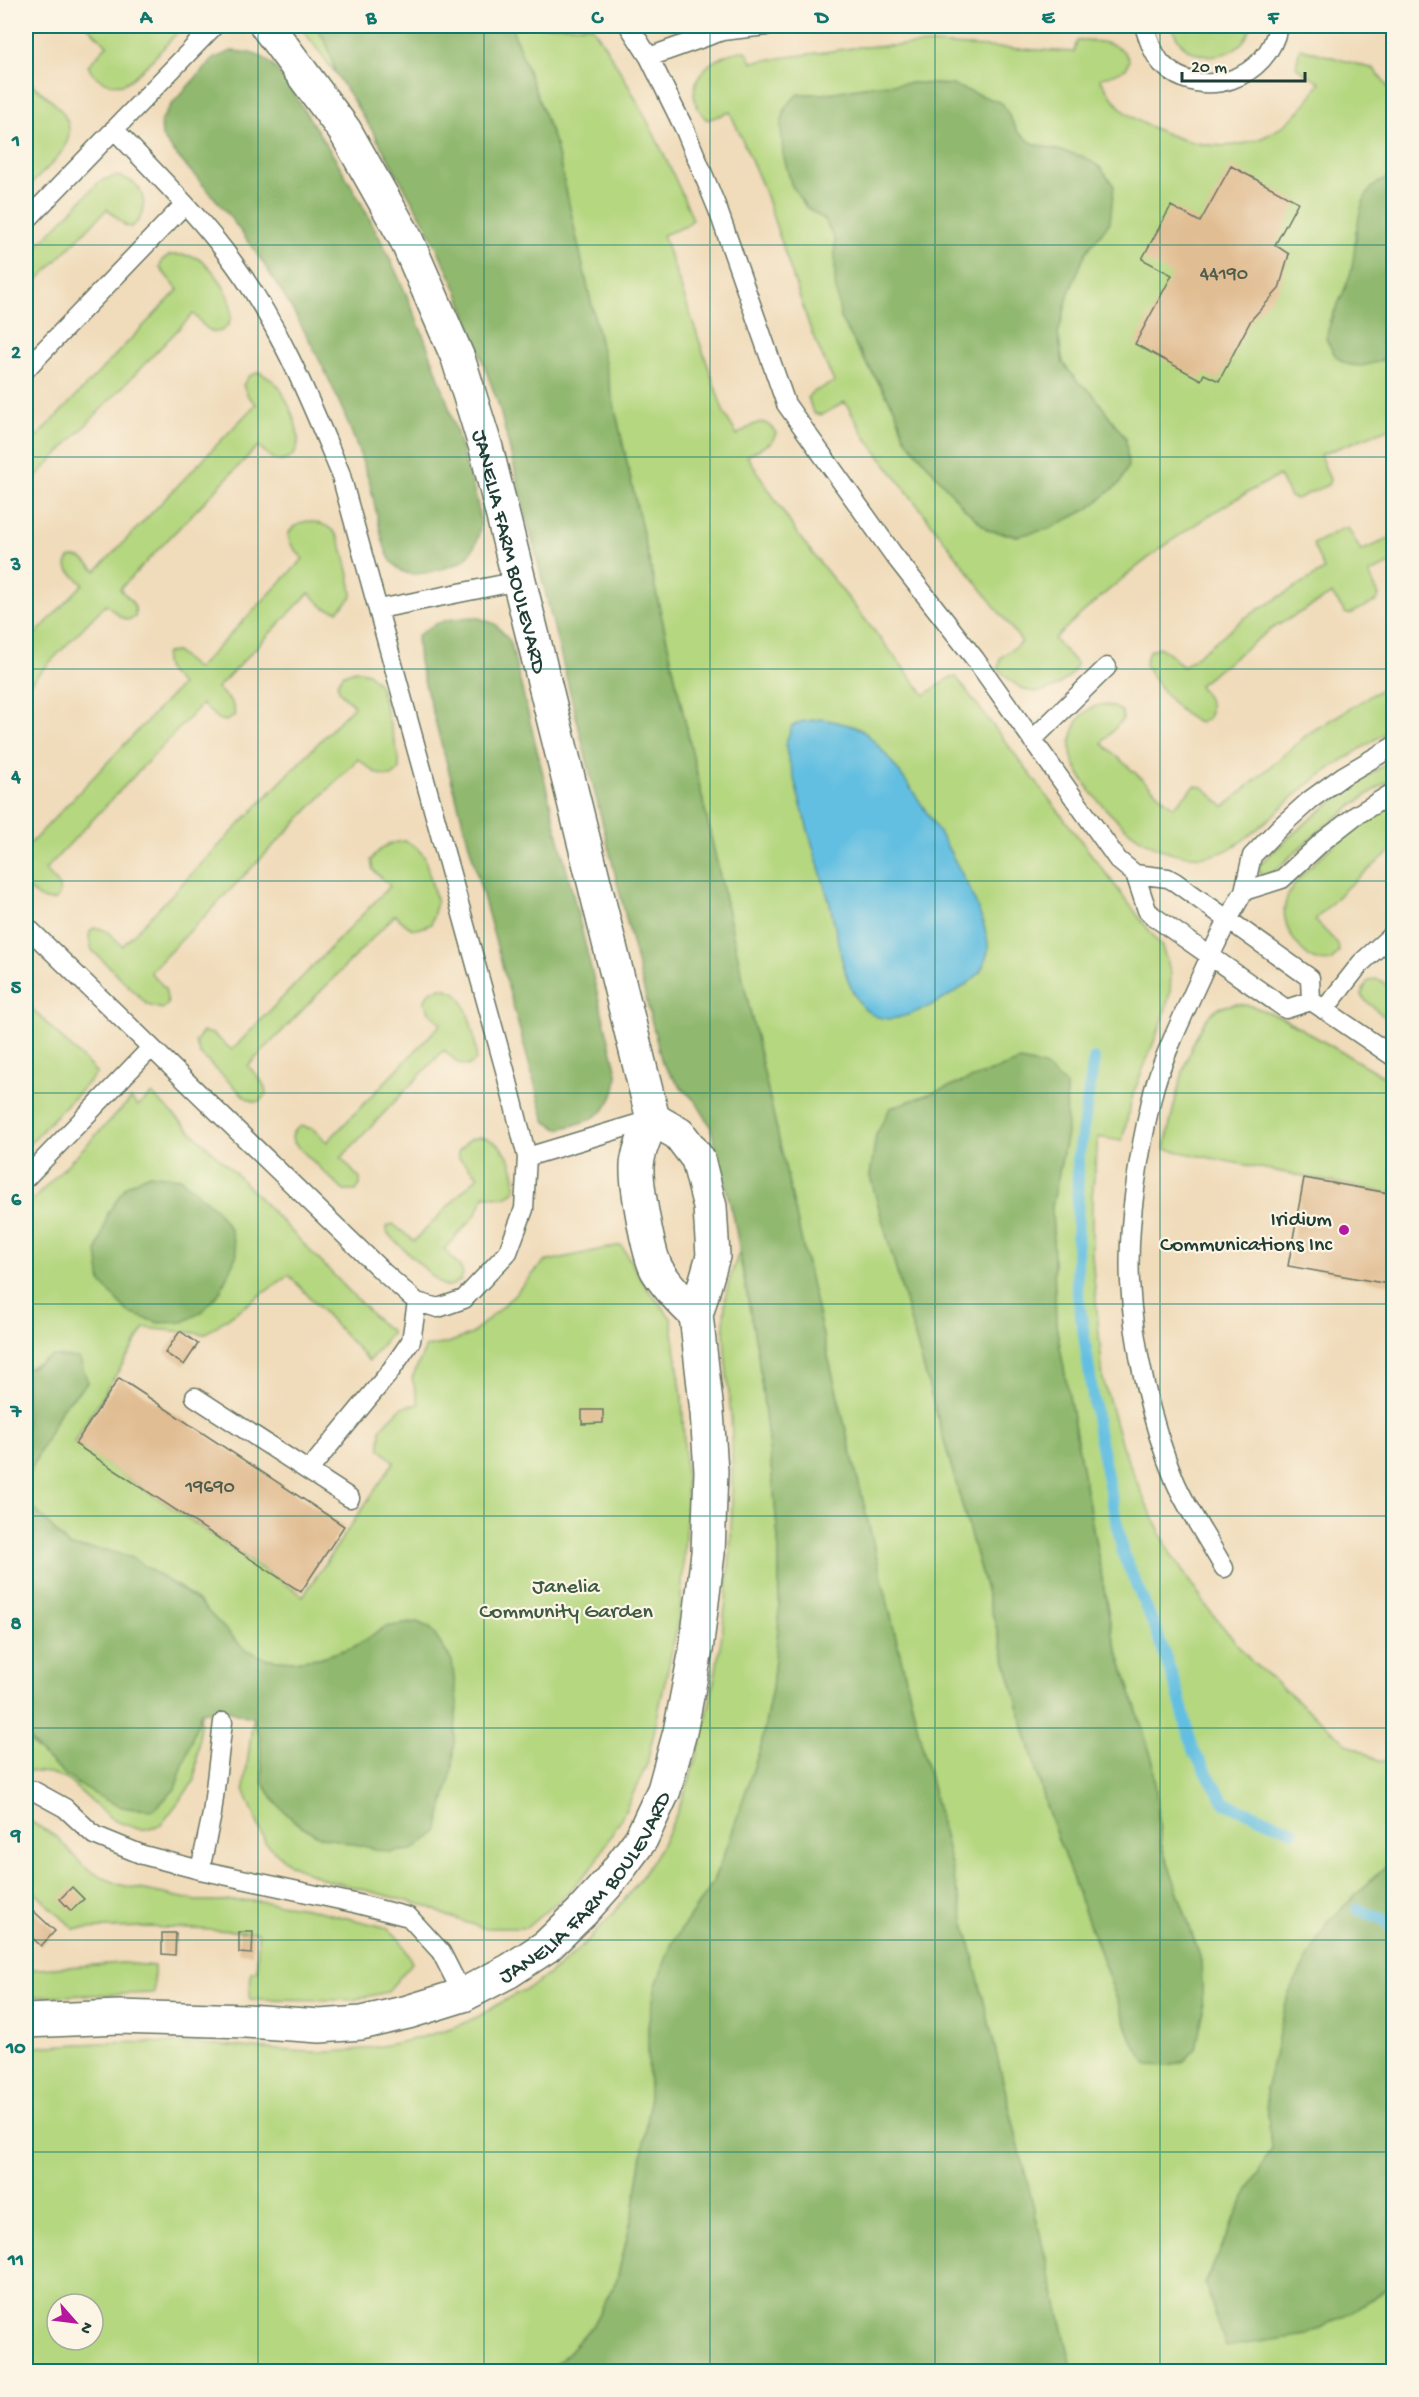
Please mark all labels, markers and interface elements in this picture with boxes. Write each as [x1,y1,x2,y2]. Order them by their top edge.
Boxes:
text: A [139,8,154,31]
text: B [365,8,377,31]
text: C [591,8,605,31]
text: D [813,8,829,31]
text: E [1042,8,1056,31]
text: F [1267,8,1280,31]
scale bar [1182,45,1305,83]
text: 20 m [1191,58,1227,79]
text: 1 [11,131,20,154]
house number: 44190 [1200,264,1248,287]
text: 2 [11,343,21,366]
street label: JANELIA FARM BOULEVARD [464,427,551,677]
text: 3 [10,555,21,578]
text: 4 [10,767,21,790]
text: 5 [11,978,22,1001]
text: 6 [11,1190,22,1213]
place label: Iridium Communications Inc [1160,1208,1334,1259]
marker: Iridium Communications Inc [1337,1223,1351,1237]
text: 7 [10,1402,23,1425]
house number: 19690 [184,1477,235,1500]
park label: Janelia Community Garden [479,1575,653,1626]
text: 8 [11,1614,22,1637]
street label: JANELIA FARM BOULEVARD [496,1788,679,1991]
text: 9 [10,1826,21,1849]
text: 10 [5,2038,26,2061]
text: 11 [7,2250,24,2273]
north arrow [45,2292,105,2352]
text: N [74,2318,96,2337]

